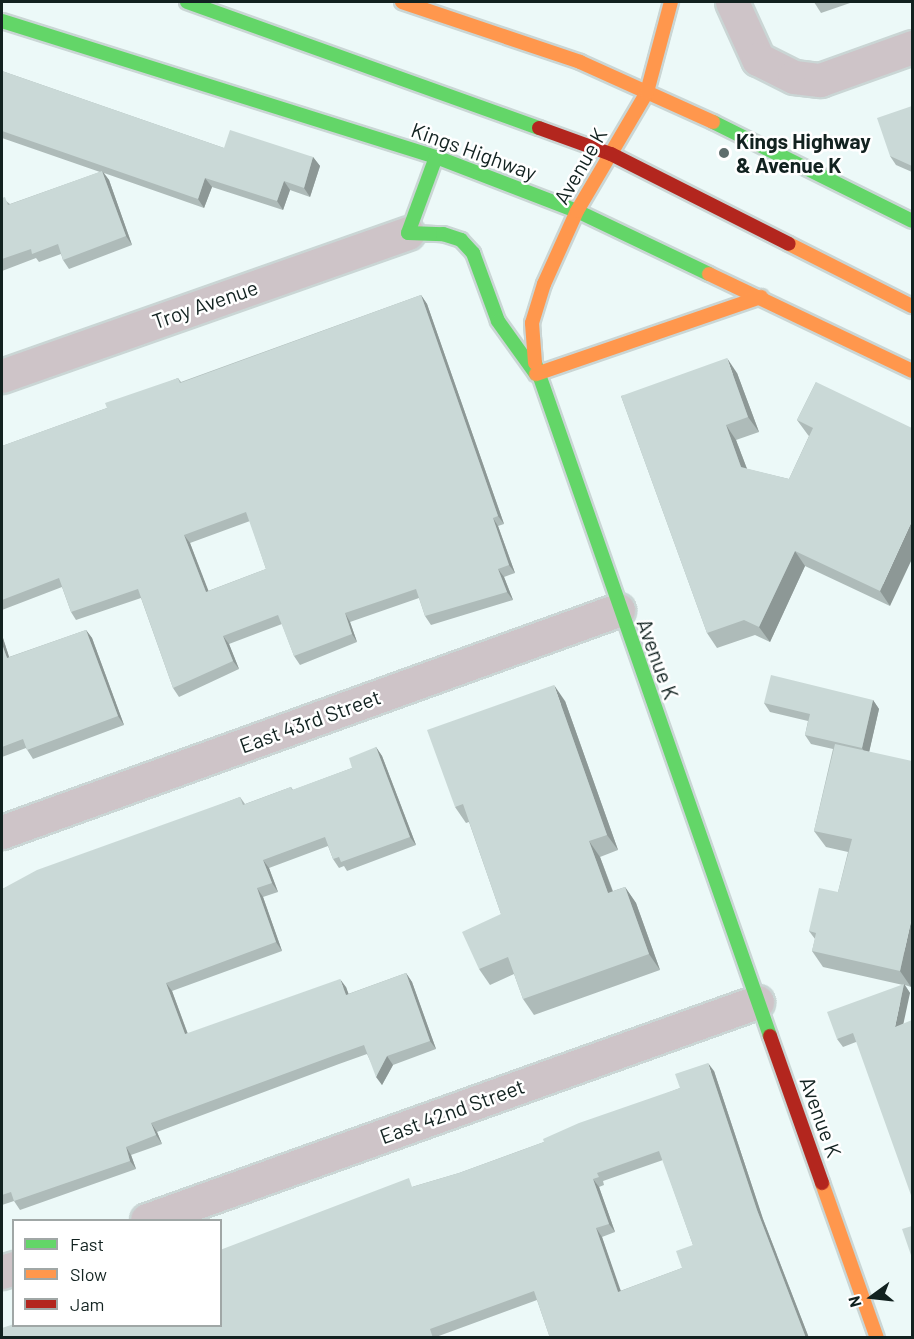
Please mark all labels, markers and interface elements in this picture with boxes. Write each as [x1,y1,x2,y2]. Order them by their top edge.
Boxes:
street label: Kings Highway [408,117,540,185]
street label: Avenue K [548,123,612,209]
place label: Kings Highway & Avenue K [736,128,871,178]
marker: Kings Highway & Avenue K [717,146,731,160]
street label: Troy Avenue [149,274,261,334]
street label: Avenue K [632,615,684,703]
street label: East 43rd Street [236,684,384,758]
street label: East 42nd Street [376,1073,528,1149]
street label: Avenue K [795,1073,847,1161]
legend [12,1219,222,1327]
text: Fast [70,1233,104,1255]
text: Slow [70,1263,107,1285]
north arrow [842,1267,902,1327]
text: Jam [70,1293,104,1315]
text: N [844,1294,865,1309]

